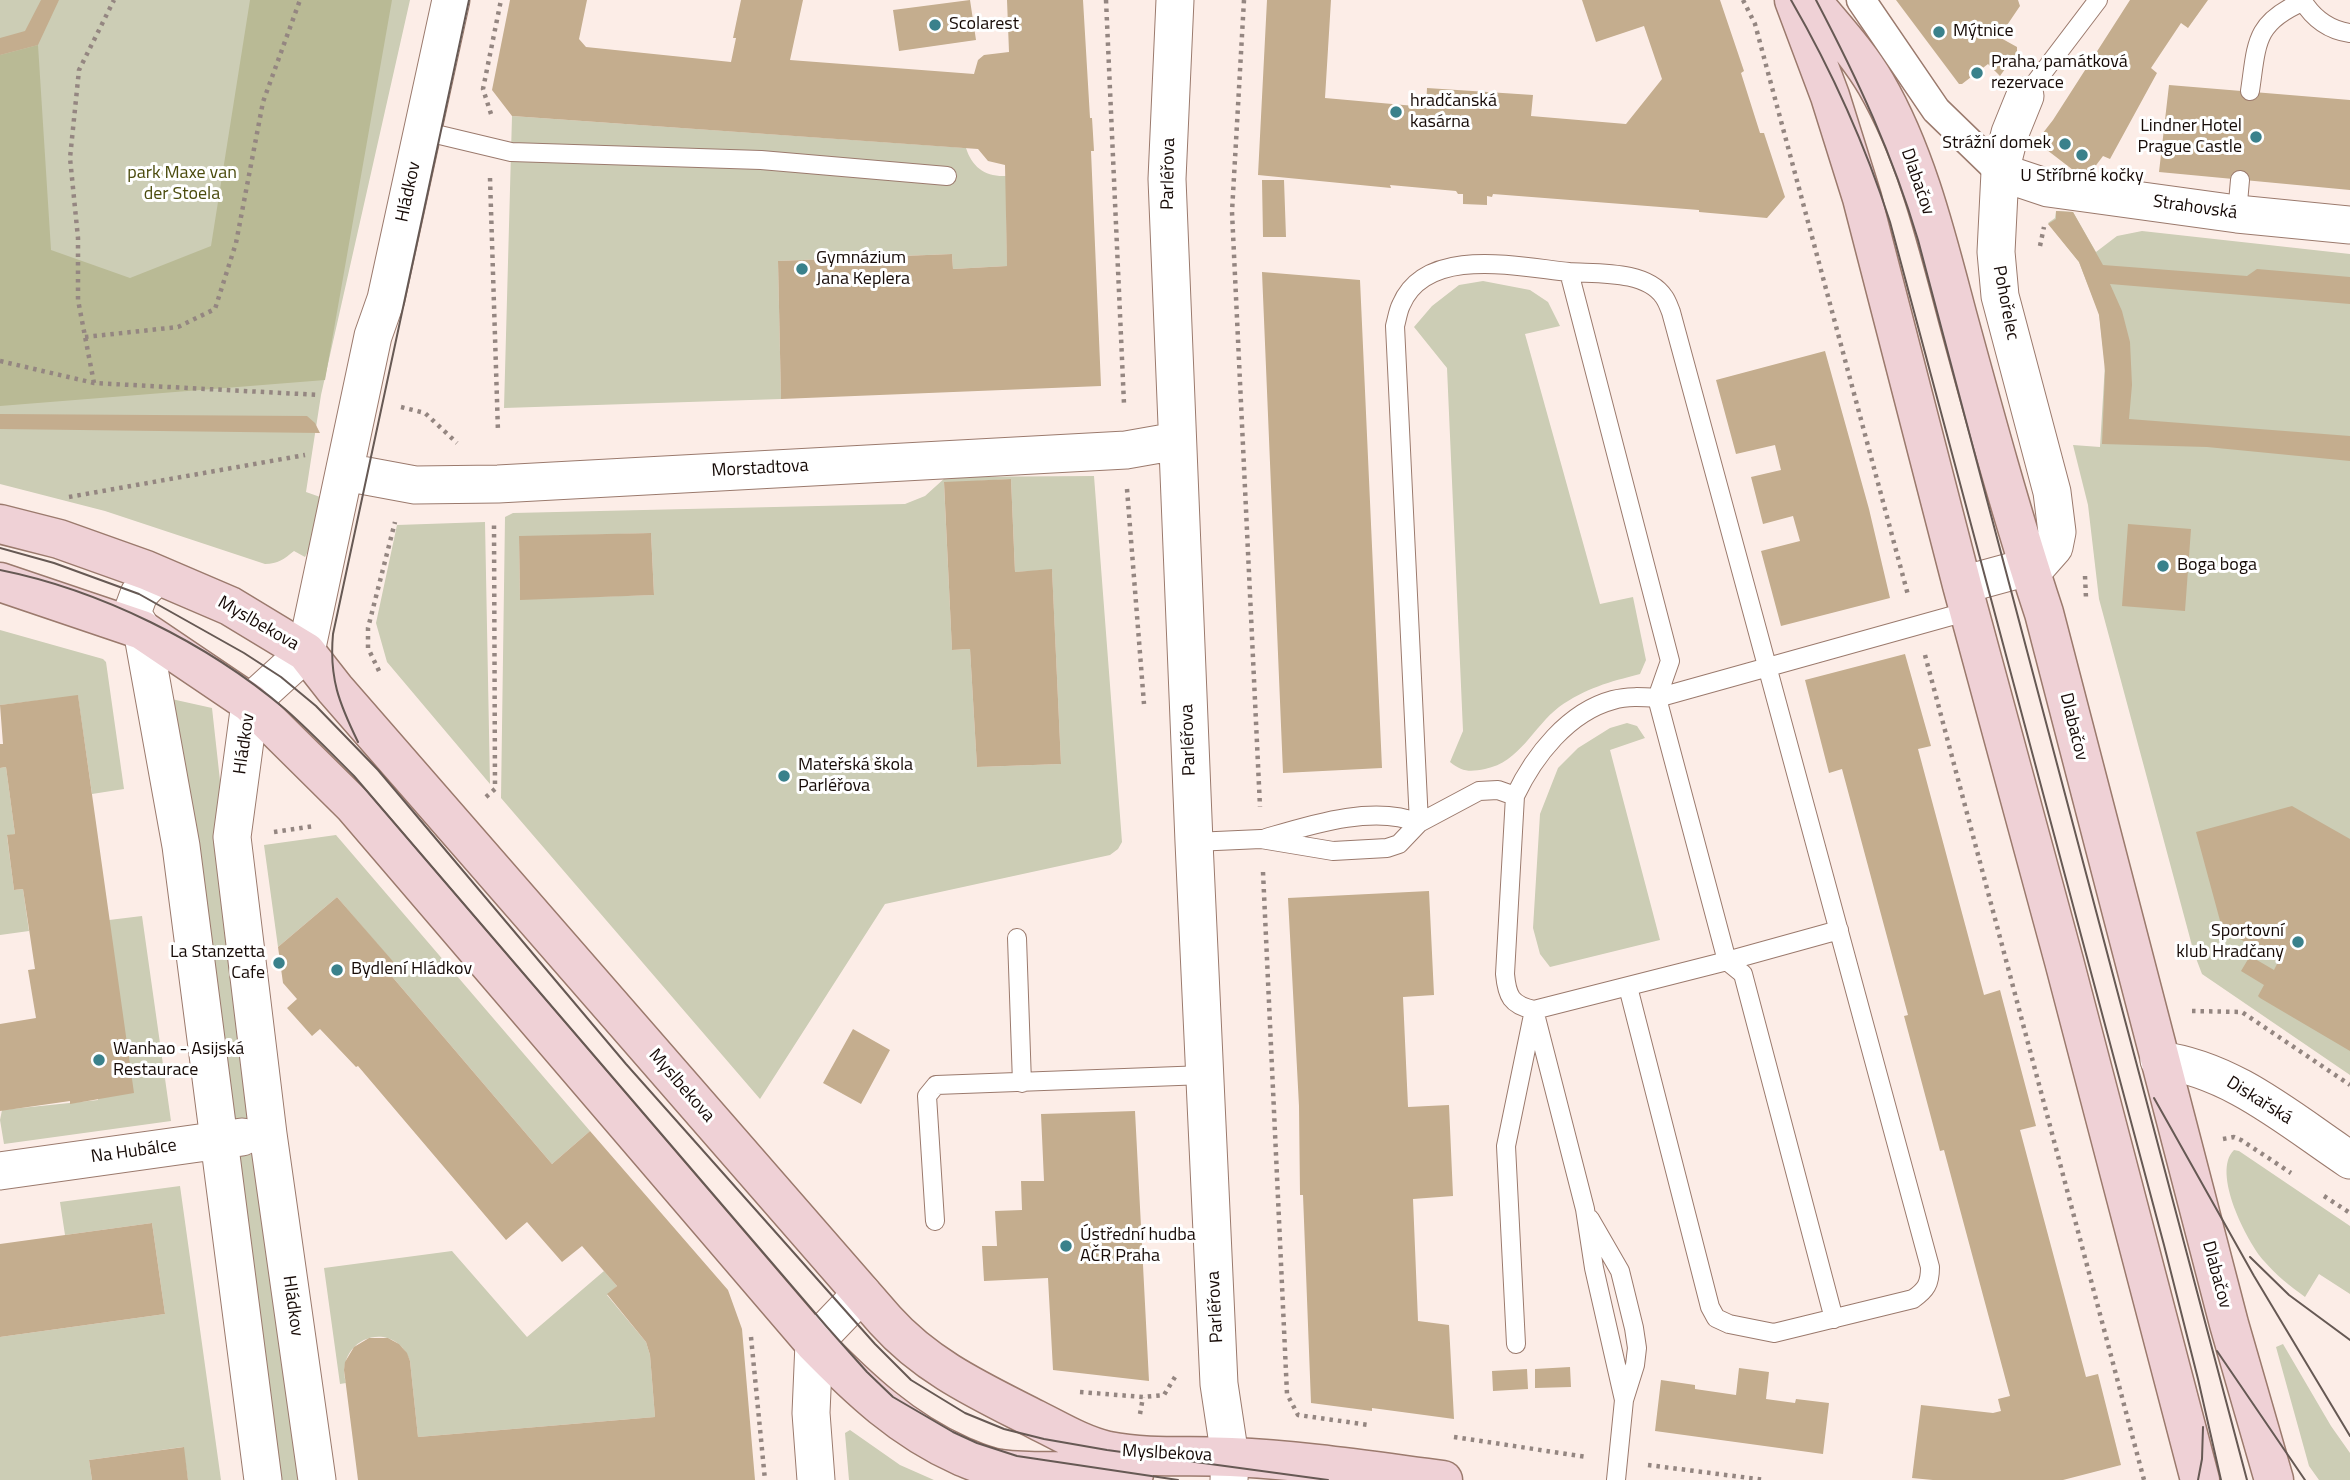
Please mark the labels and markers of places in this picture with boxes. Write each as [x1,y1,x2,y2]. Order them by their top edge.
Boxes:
place label: Scolarest [949,14,1019,36]
marker: Scolarest [927,17,943,33]
place label: Mýtnice [1953,21,2014,43]
marker: Mýtnice [1931,24,1947,40]
place label: Praha, památková rezervace [1991,52,2128,94]
marker: Praha, památková rezervace [1969,65,1985,81]
place label: hradčanská kasárna [1410,91,1497,134]
marker: hradčanská kasárna [1388,104,1404,120]
place label: Lindner Hotel Prague Castle [2137,116,2242,158]
marker: Lindner Hotel Prague Castle [2248,129,2264,145]
place label: Strážní domek [1942,133,2051,155]
marker: Strážní domek [2057,136,2073,152]
marker: U Stříbrné kočky [2074,147,2090,163]
place label: U Stříbrné kočky [2020,166,2144,188]
place label: Gymnázium Jana Keplera [816,248,910,290]
marker: Gymnázium Jana Keplera [794,261,810,277]
place label: Boga boga [2177,555,2257,577]
marker: Boga boga [2155,558,2171,574]
place label: Mateřská škola Parléřova [798,755,913,798]
marker: Mateřská škola Parléřova [776,768,792,784]
place label: Sportovní klub Hradčany [2176,921,2284,964]
marker: Sportovní klub Hradčany [2290,934,2306,950]
place label: La Stanzetta Cafe [170,942,265,984]
marker: La Stanzetta Cafe [271,955,287,971]
place label: Bydlení Hládkov [351,959,472,981]
marker: Bydlení Hládkov [329,962,345,978]
place label: Wanhao - Asijská Restaurace [113,1039,244,1082]
marker: Wanhao - Asijská Restaurace [91,1052,107,1068]
place label: Ústřední hudba AČR Praha [1080,1225,1196,1268]
marker: Ústřední hudba AČR Praha [1058,1238,1074,1254]

